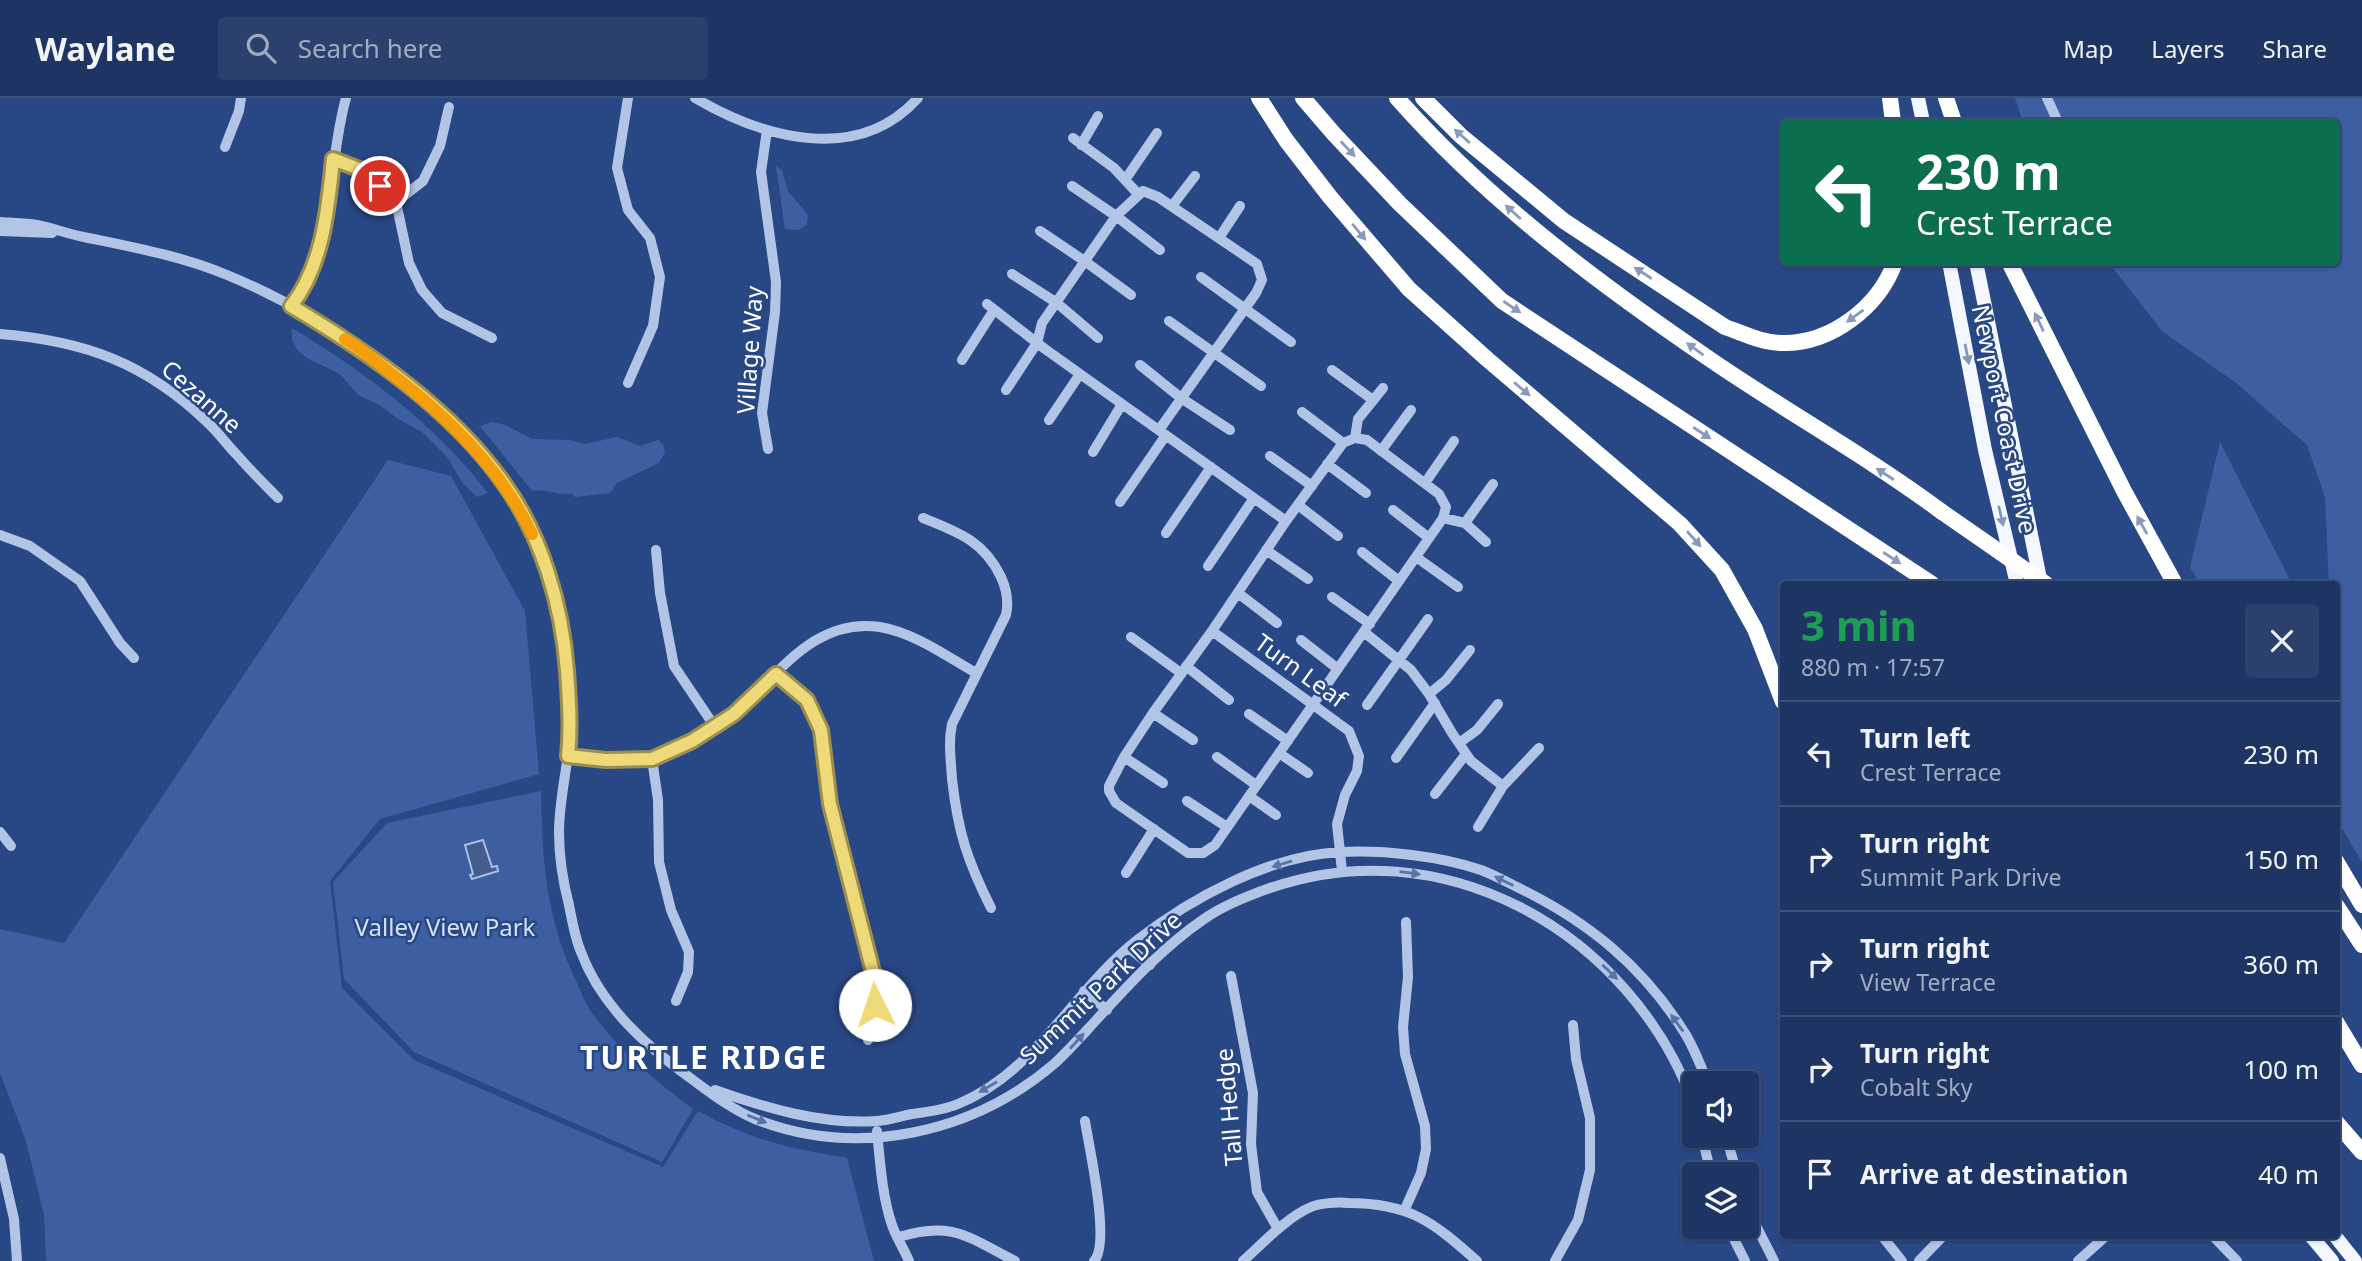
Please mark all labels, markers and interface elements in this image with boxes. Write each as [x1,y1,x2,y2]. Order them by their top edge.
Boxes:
search box [218,17,708,80]
text: Waylane [35,26,176,71]
icon: search [242,29,280,67]
text: Search here [298,30,442,66]
text: Map [2063,32,2113,65]
text: Layers [2151,32,2225,65]
text: Share [2263,32,2327,65]
one-way arrow [1453,128,1471,144]
text: 230 m [1916,138,2061,204]
one-way arrow [1340,140,1356,157]
icon: left [1801,147,1892,238]
pin [350,156,410,216]
icon: arrive [361,167,399,205]
text: Crest Terrace [1916,201,2113,244]
one-way arrow [1504,204,1522,220]
one-way arrow [1352,222,1367,240]
one-way arrow [1633,267,1653,280]
street label: Village Way [728,284,770,415]
one-way arrow [1503,300,1521,314]
street label: Newport Coast Drive [1965,302,2045,536]
one-way arrow [1846,309,1864,323]
one-way arrow [2033,312,2045,332]
one-way arrow [1686,342,1704,356]
one-way arrow [1961,343,1972,365]
street label: Cezanne [155,352,249,440]
one-way arrow [1514,381,1531,396]
one-way arrow [1692,426,1711,439]
one-way arrow [1875,467,1895,480]
one-way arrow [1996,505,2007,527]
one-way arrow [2136,515,2148,535]
one-way arrow [1686,530,1702,548]
one-way arrow [1882,551,1901,564]
text: 3 min [1801,596,1917,653]
button: close [2245,604,2319,678]
street label: Turn Leaf [1249,626,1355,715]
text: 880 m · 17:57 [1801,651,1945,683]
text: Turn left [1860,720,1971,756]
icon: left [1801,735,1839,773]
text: 230 m [2243,736,2319,772]
text: Crest Terrace [1860,756,2001,788]
text: Turn right [1860,825,1990,861]
icon: right [1801,840,1839,878]
text: 150 m [2243,841,2319,877]
one-way arrow [1271,859,1292,870]
text: Summit Park Drive [1860,861,2062,893]
one-way arrow [1399,868,1421,879]
one-way arrow [1494,875,1514,887]
street label: Summit Park Drive [1012,903,1188,1071]
park label: Valley View Park [355,910,536,943]
text: Turn right [1860,930,1990,966]
icon: right [1801,945,1839,983]
text: 360 m [2243,946,2319,982]
one-way arrow [1601,964,1618,981]
text: View Terrace [1860,966,1996,998]
position arrow [838,968,912,1042]
one-way arrow [1670,1014,1684,1032]
one-way arrow [1069,1032,1085,1050]
district label: TURTLE RIDGE [580,1035,828,1078]
text: Turn right [1860,1035,1990,1071]
street label: Tall Hedge [1206,1047,1250,1167]
icon: right [1801,1050,1839,1088]
text: 100 m [2243,1051,2319,1087]
map controls [1682,1071,1759,1239]
button: sound [1682,1071,1759,1148]
text: Cobalt Sky [1860,1071,1972,1103]
one-way arrow [979,1081,998,1093]
one-way arrow [747,1114,768,1125]
icon: arrive [1801,1155,1839,1193]
text: Arrive at destination [1860,1156,2129,1192]
text: 40 m [2258,1156,2319,1192]
button: layers [1682,1162,1759,1239]

